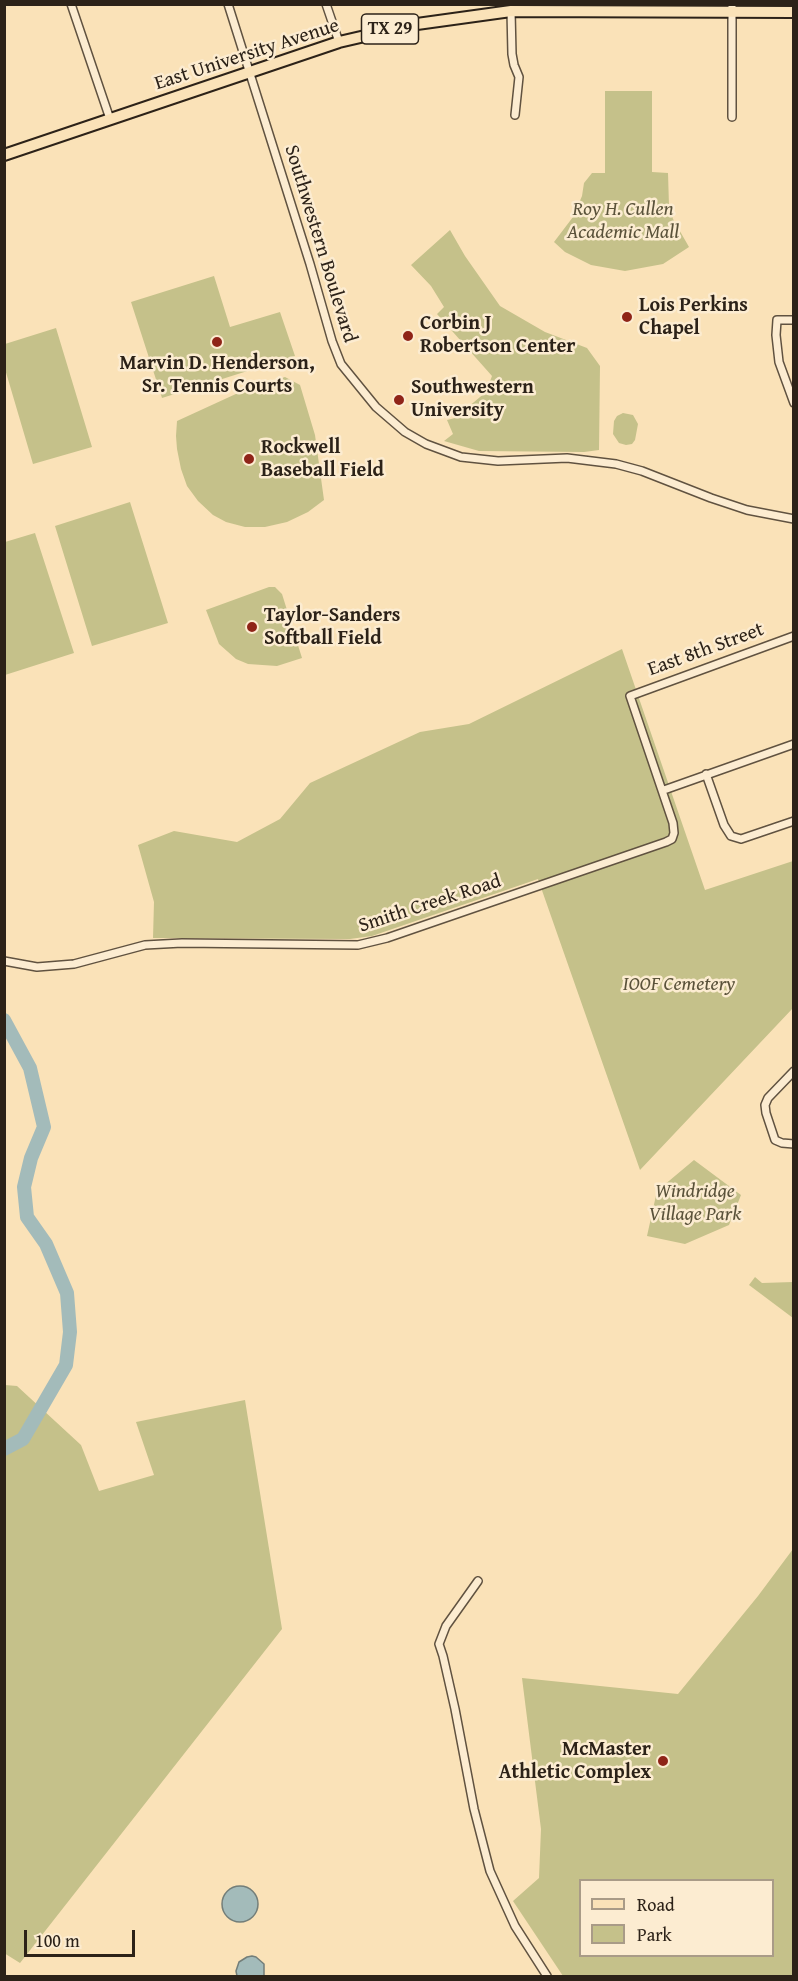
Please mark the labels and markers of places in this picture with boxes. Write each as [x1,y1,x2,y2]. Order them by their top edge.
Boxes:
place label: Lois Perkins Chapel [639,294,748,341]
marker: Lois Perkins Chapel [620,310,634,324]
place label: Corbin J Robertson Center [420,312,576,359]
marker: Corbin J Robertson Center [401,329,415,343]
marker: Marvin D. Henderson, Sr. Tennis Courts [210,335,224,349]
place label: Marvin D. Henderson, Sr. Tennis Courts [119,352,315,399]
place label: Southwestern University [411,376,534,423]
marker: Southwestern University [392,393,406,407]
place label: Rockwell Baseball Field [261,436,384,483]
marker: Rockwell Baseball Field [242,452,256,466]
place label: Taylor-Sanders Softball Field [264,604,400,651]
marker: Taylor-Sanders Softball Field [245,620,259,634]
place label: McMaster Athletic Complex [499,1738,651,1785]
marker: McMaster Athletic Complex [656,1754,670,1768]

